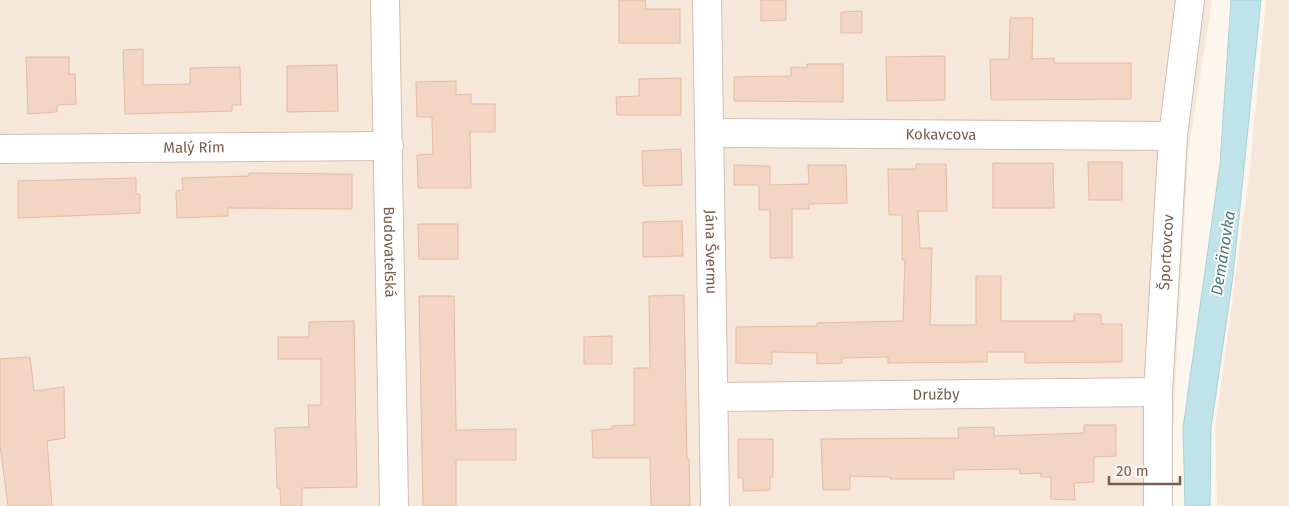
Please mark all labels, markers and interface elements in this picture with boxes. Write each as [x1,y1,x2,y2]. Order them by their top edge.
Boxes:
street label: Kokavcova [905,125,977,144]
street label: Malý Rím [163,138,225,157]
street label: Budovateľská [380,206,399,298]
water label: Demänovka [1207,209,1239,297]
street label: Jána Švermu [701,210,721,294]
street label: Športovcov [1155,213,1177,291]
street label: Družby [912,385,960,404]
scale bar [1109,454,1180,486]
text: 20 m [1116,462,1149,480]

